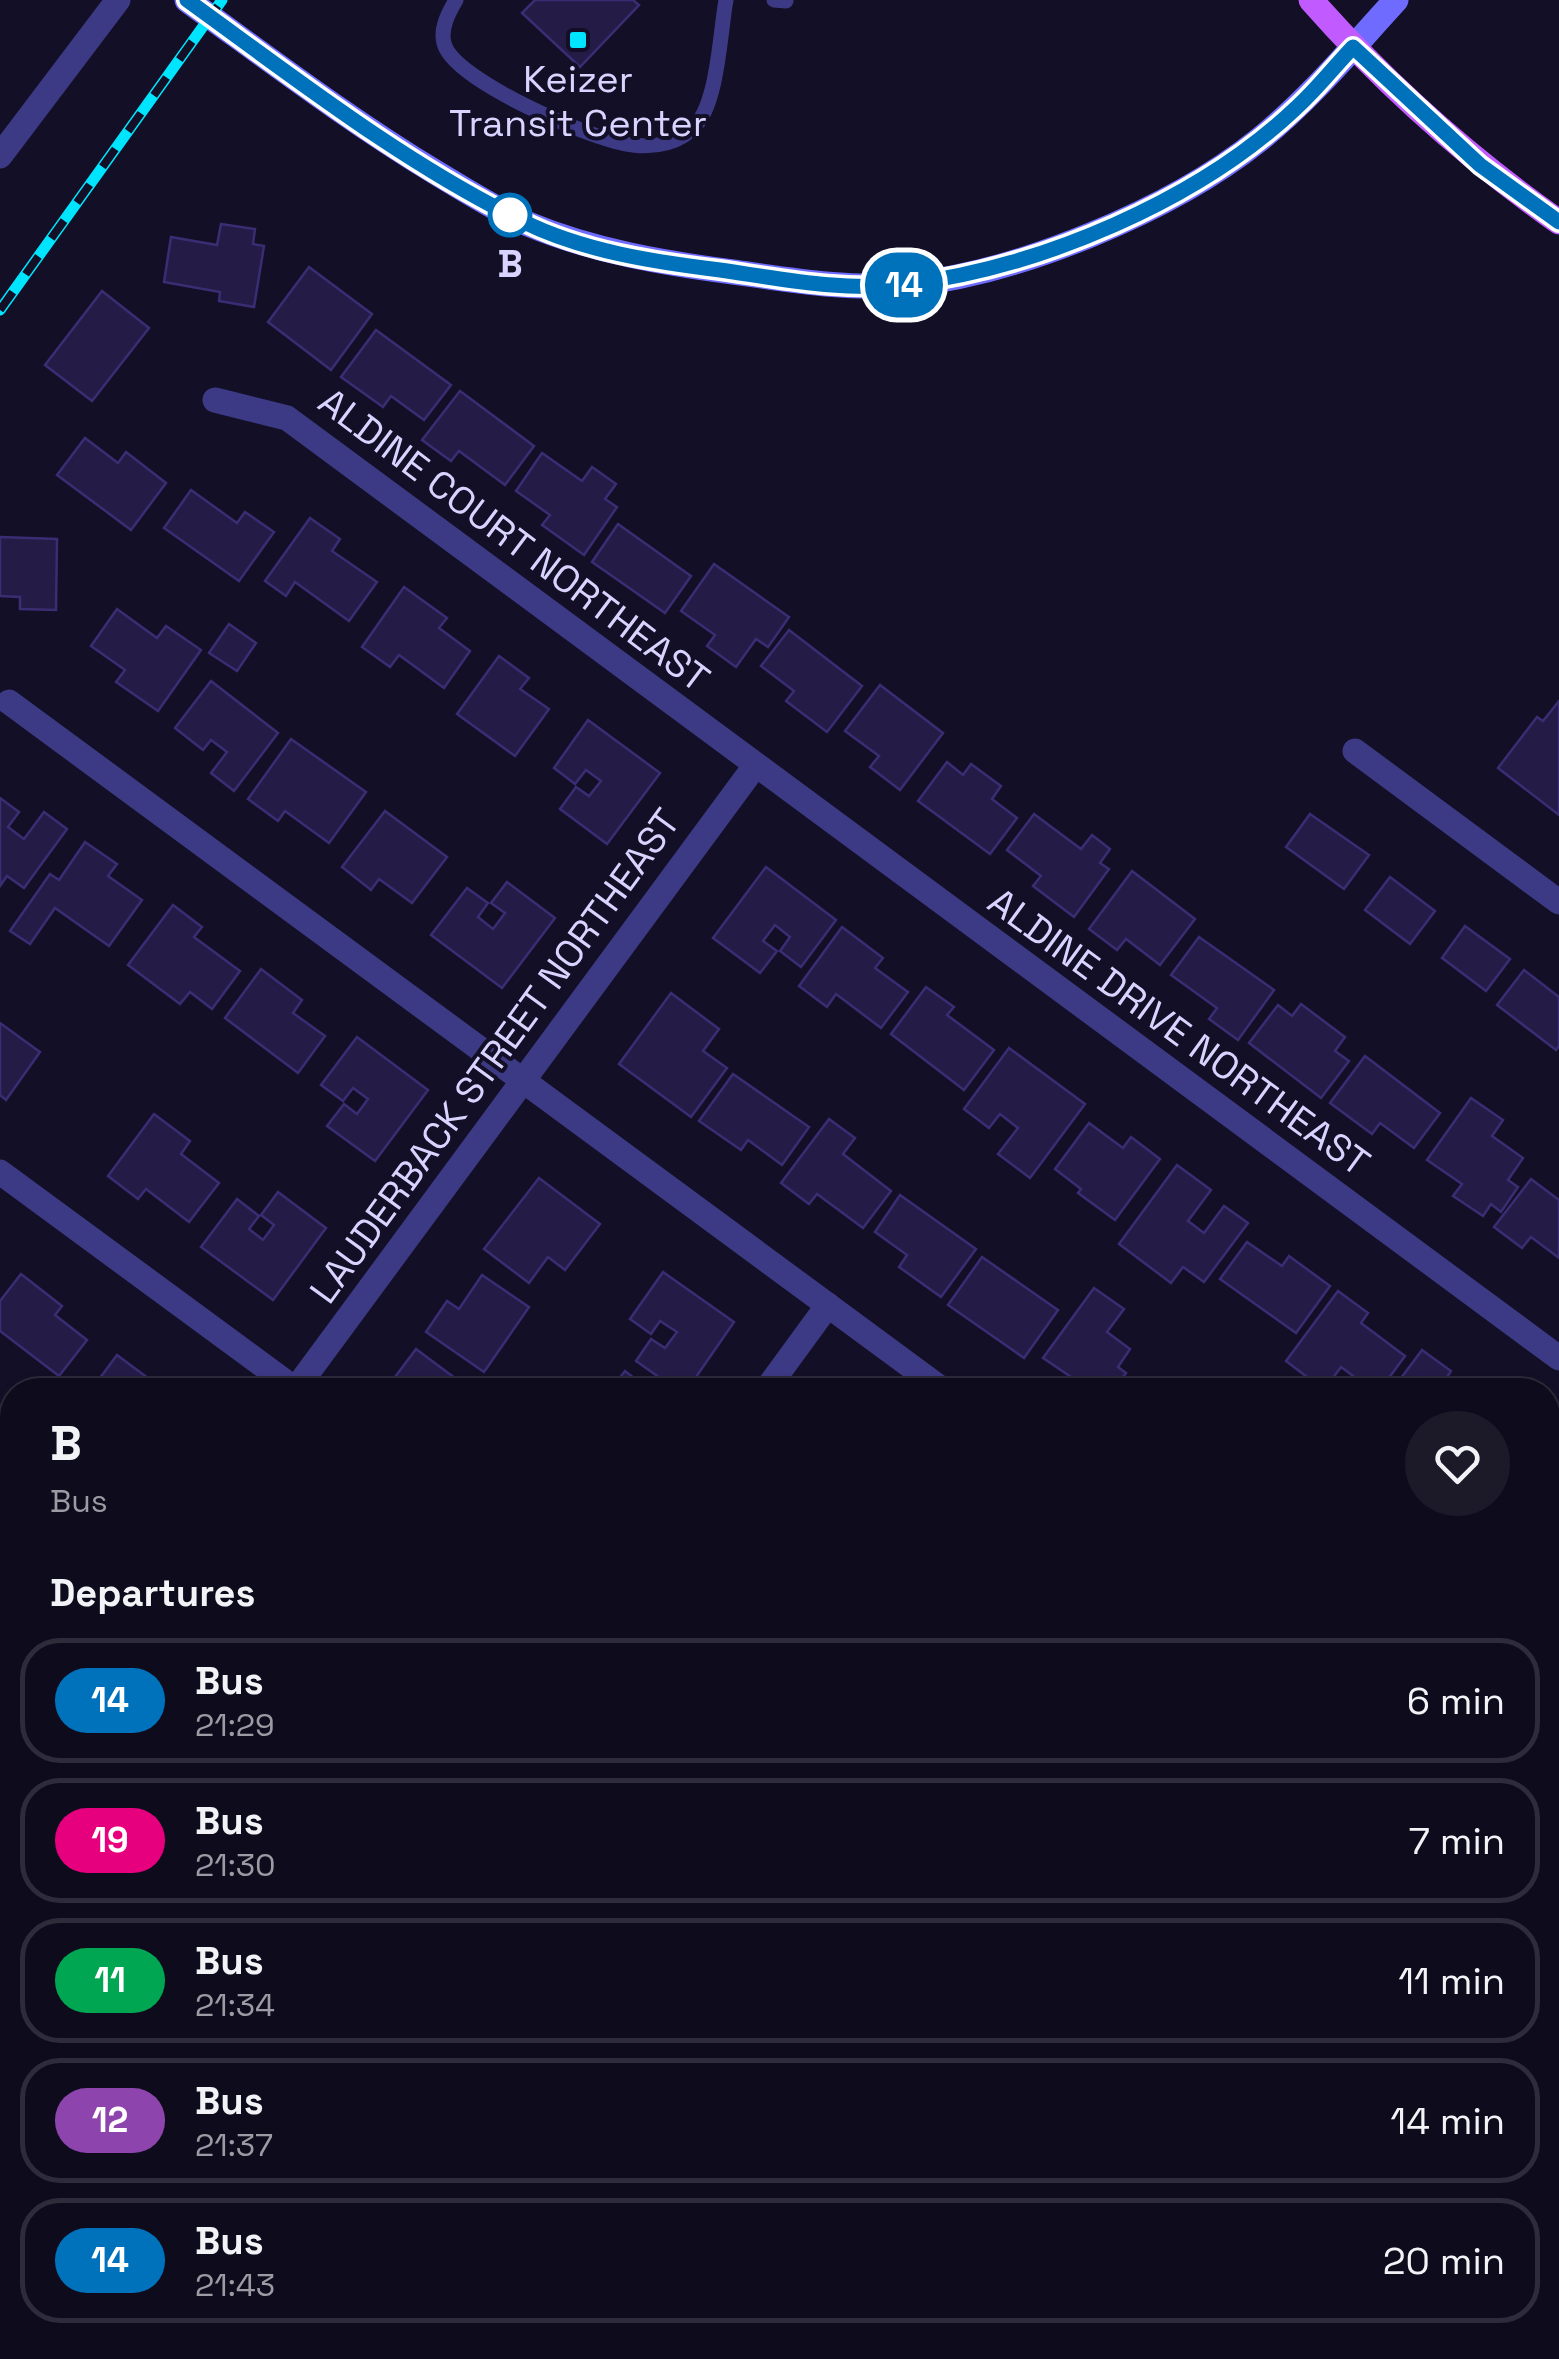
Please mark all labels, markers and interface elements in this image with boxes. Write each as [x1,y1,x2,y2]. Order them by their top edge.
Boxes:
marker: Keizer Transit Center [567,29,589,51]
place label: Keizer Transit Center [449,55,707,147]
marker: B [489,194,531,236]
place label: B [497,240,523,288]
line badge: 14 [859,252,949,318]
text: 14 [885,263,923,307]
street label: ALDINE COURT NORTHEAST [309,377,719,703]
street label: LAUDERBACK STREET NORTHEAST [299,799,691,1313]
street label: ALDINE DRIVE NORTHEAST [979,877,1379,1187]
button: heart [1405,1411,1510,1516]
text: B [50,1413,82,1474]
text: Bus [50,1481,108,1521]
text: Departures [50,1569,255,1617]
text: Bus [195,1657,264,1705]
text: 6 min [1407,1677,1505,1725]
text: 14 [91,1678,129,1722]
text: 21:29 [195,1705,275,1745]
text: Bus [195,1797,264,1845]
text: 7 min [1409,1817,1505,1865]
text: 19 [91,1818,129,1862]
text: 21:30 [195,1845,276,1885]
text: Bus [195,1937,264,1985]
text: 11 min [1398,1957,1505,2005]
text: 11 [94,1958,126,2002]
text: 21:34 [195,1985,275,2025]
text: Bus [195,2077,264,2125]
text: 14 min [1390,2097,1505,2145]
text: 12 [92,2098,128,2142]
text: 21:37 [195,2125,273,2165]
text: Bus [195,2217,264,2265]
text: 20 min [1383,2237,1505,2285]
text: 14 [91,2238,129,2282]
text: 21:43 [195,2265,275,2305]

